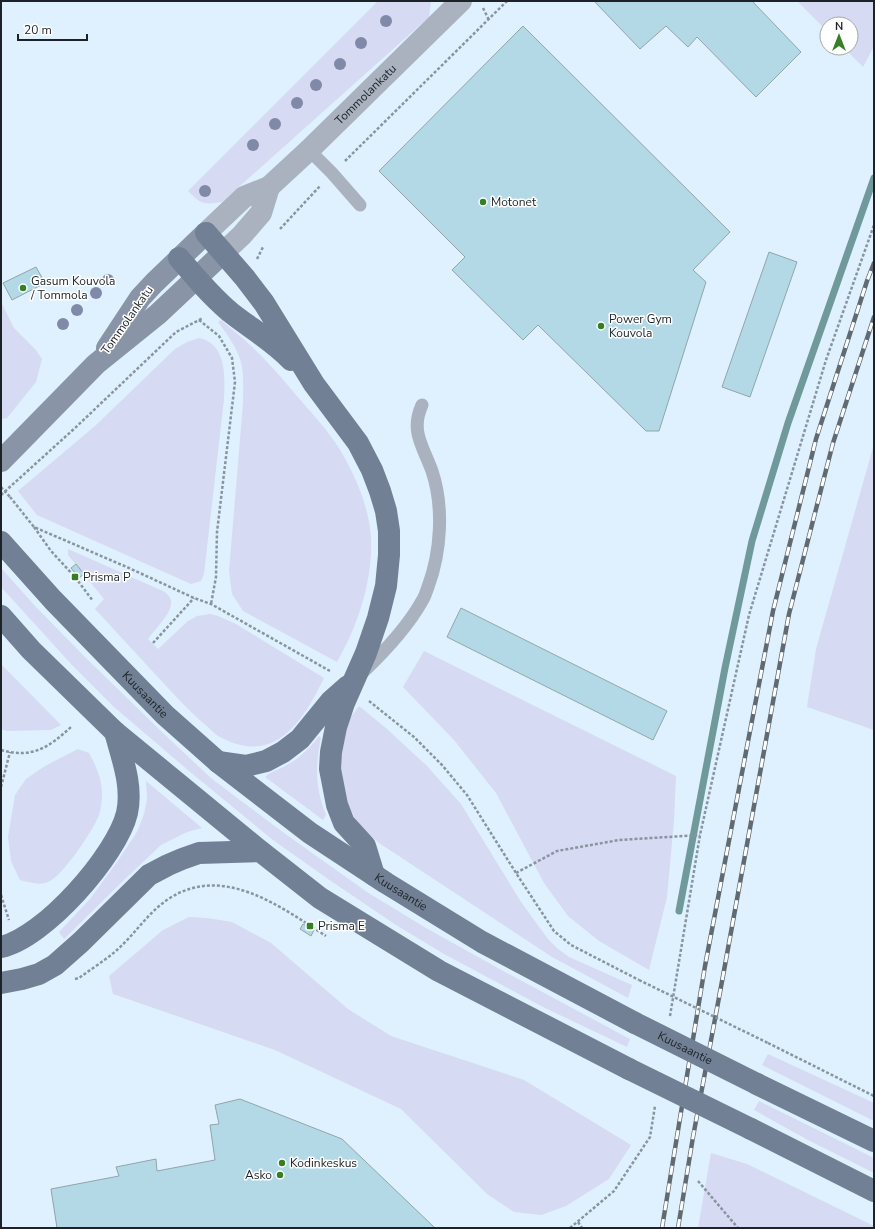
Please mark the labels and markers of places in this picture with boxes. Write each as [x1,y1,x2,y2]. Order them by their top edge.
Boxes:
place label: Motonet [491,194,537,210]
marker: Motonet [478,197,488,207]
place label: Gasum Kouvola / Tommola [30,273,115,303]
marker: Gasum Kouvola / Tommola [18,283,28,293]
place label: Power Gym Kouvola [609,311,672,341]
marker: Power Gym Kouvola [596,321,606,331]
place label: Prisma P [83,569,131,585]
marker: Prisma P [70,572,80,582]
place label: Prisma E [318,918,365,934]
marker: Prisma E [305,921,315,931]
place label: Kodinkeskus [290,1155,357,1171]
marker: Kodinkeskus [277,1158,287,1168]
place label: Asko [245,1167,272,1183]
marker: Asko [275,1170,285,1180]

